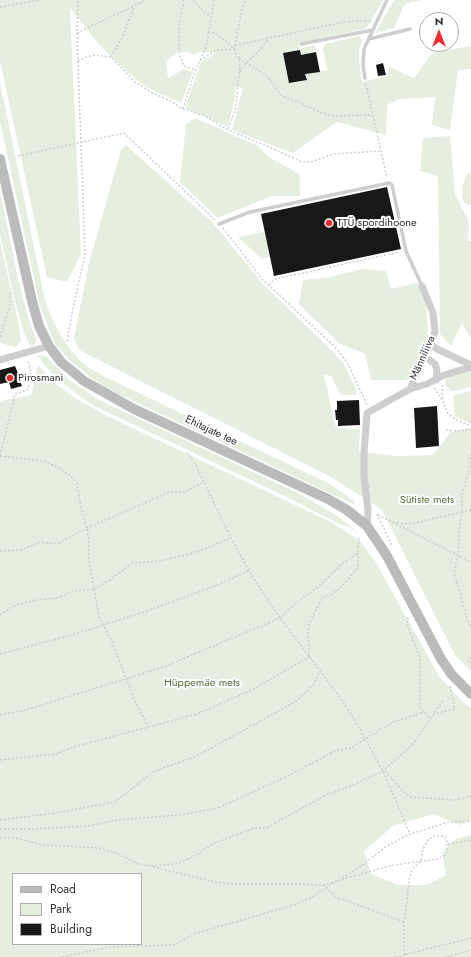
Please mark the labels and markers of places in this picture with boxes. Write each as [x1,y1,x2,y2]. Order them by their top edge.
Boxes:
place label: TTÜ spordihoone [337,216,417,230]
marker: TTÜ spordihoone [324,218,334,228]
place label: Pirosmani [18,371,63,385]
marker: Pirosmani [5,373,15,383]

